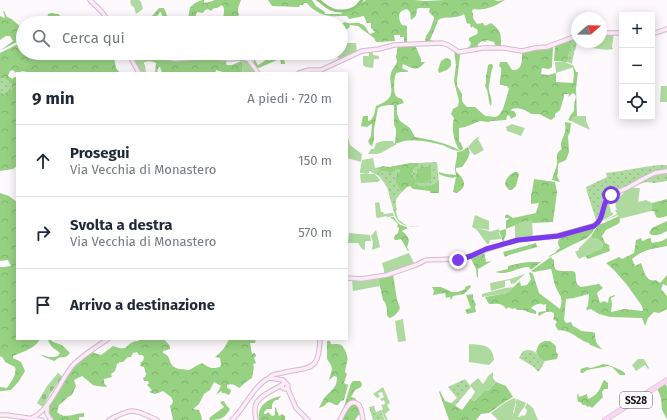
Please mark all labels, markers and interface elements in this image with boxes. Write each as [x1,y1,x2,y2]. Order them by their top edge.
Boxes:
north arrow [571,12,607,48]
map controls [619,12,655,120]
button: + [619,12,655,48]
search box [16,16,348,60]
icon: search [30,27,52,49]
text: Cerca qui [62,29,125,47]
button: − [619,48,655,84]
button: locate [619,84,655,120]
text: 9 min [32,88,75,109]
text: A piedi · 720 m [247,91,332,106]
text: Prosegui [70,144,129,162]
icon: ahead [32,150,54,172]
text: 150 m [298,153,332,168]
text: Via Vecchia di Monastero [70,162,216,177]
route start [602,186,620,204]
text: Svolta a destra [70,216,172,234]
icon: right [32,222,54,244]
text: 570 m [298,225,332,240]
text: Via Vecchia di Monastero [70,234,216,249]
route end [449,251,467,269]
icon: arrive [32,294,54,316]
text: Arrivo a destinazione [70,296,215,314]
road number: SS28 [620,392,652,408]

